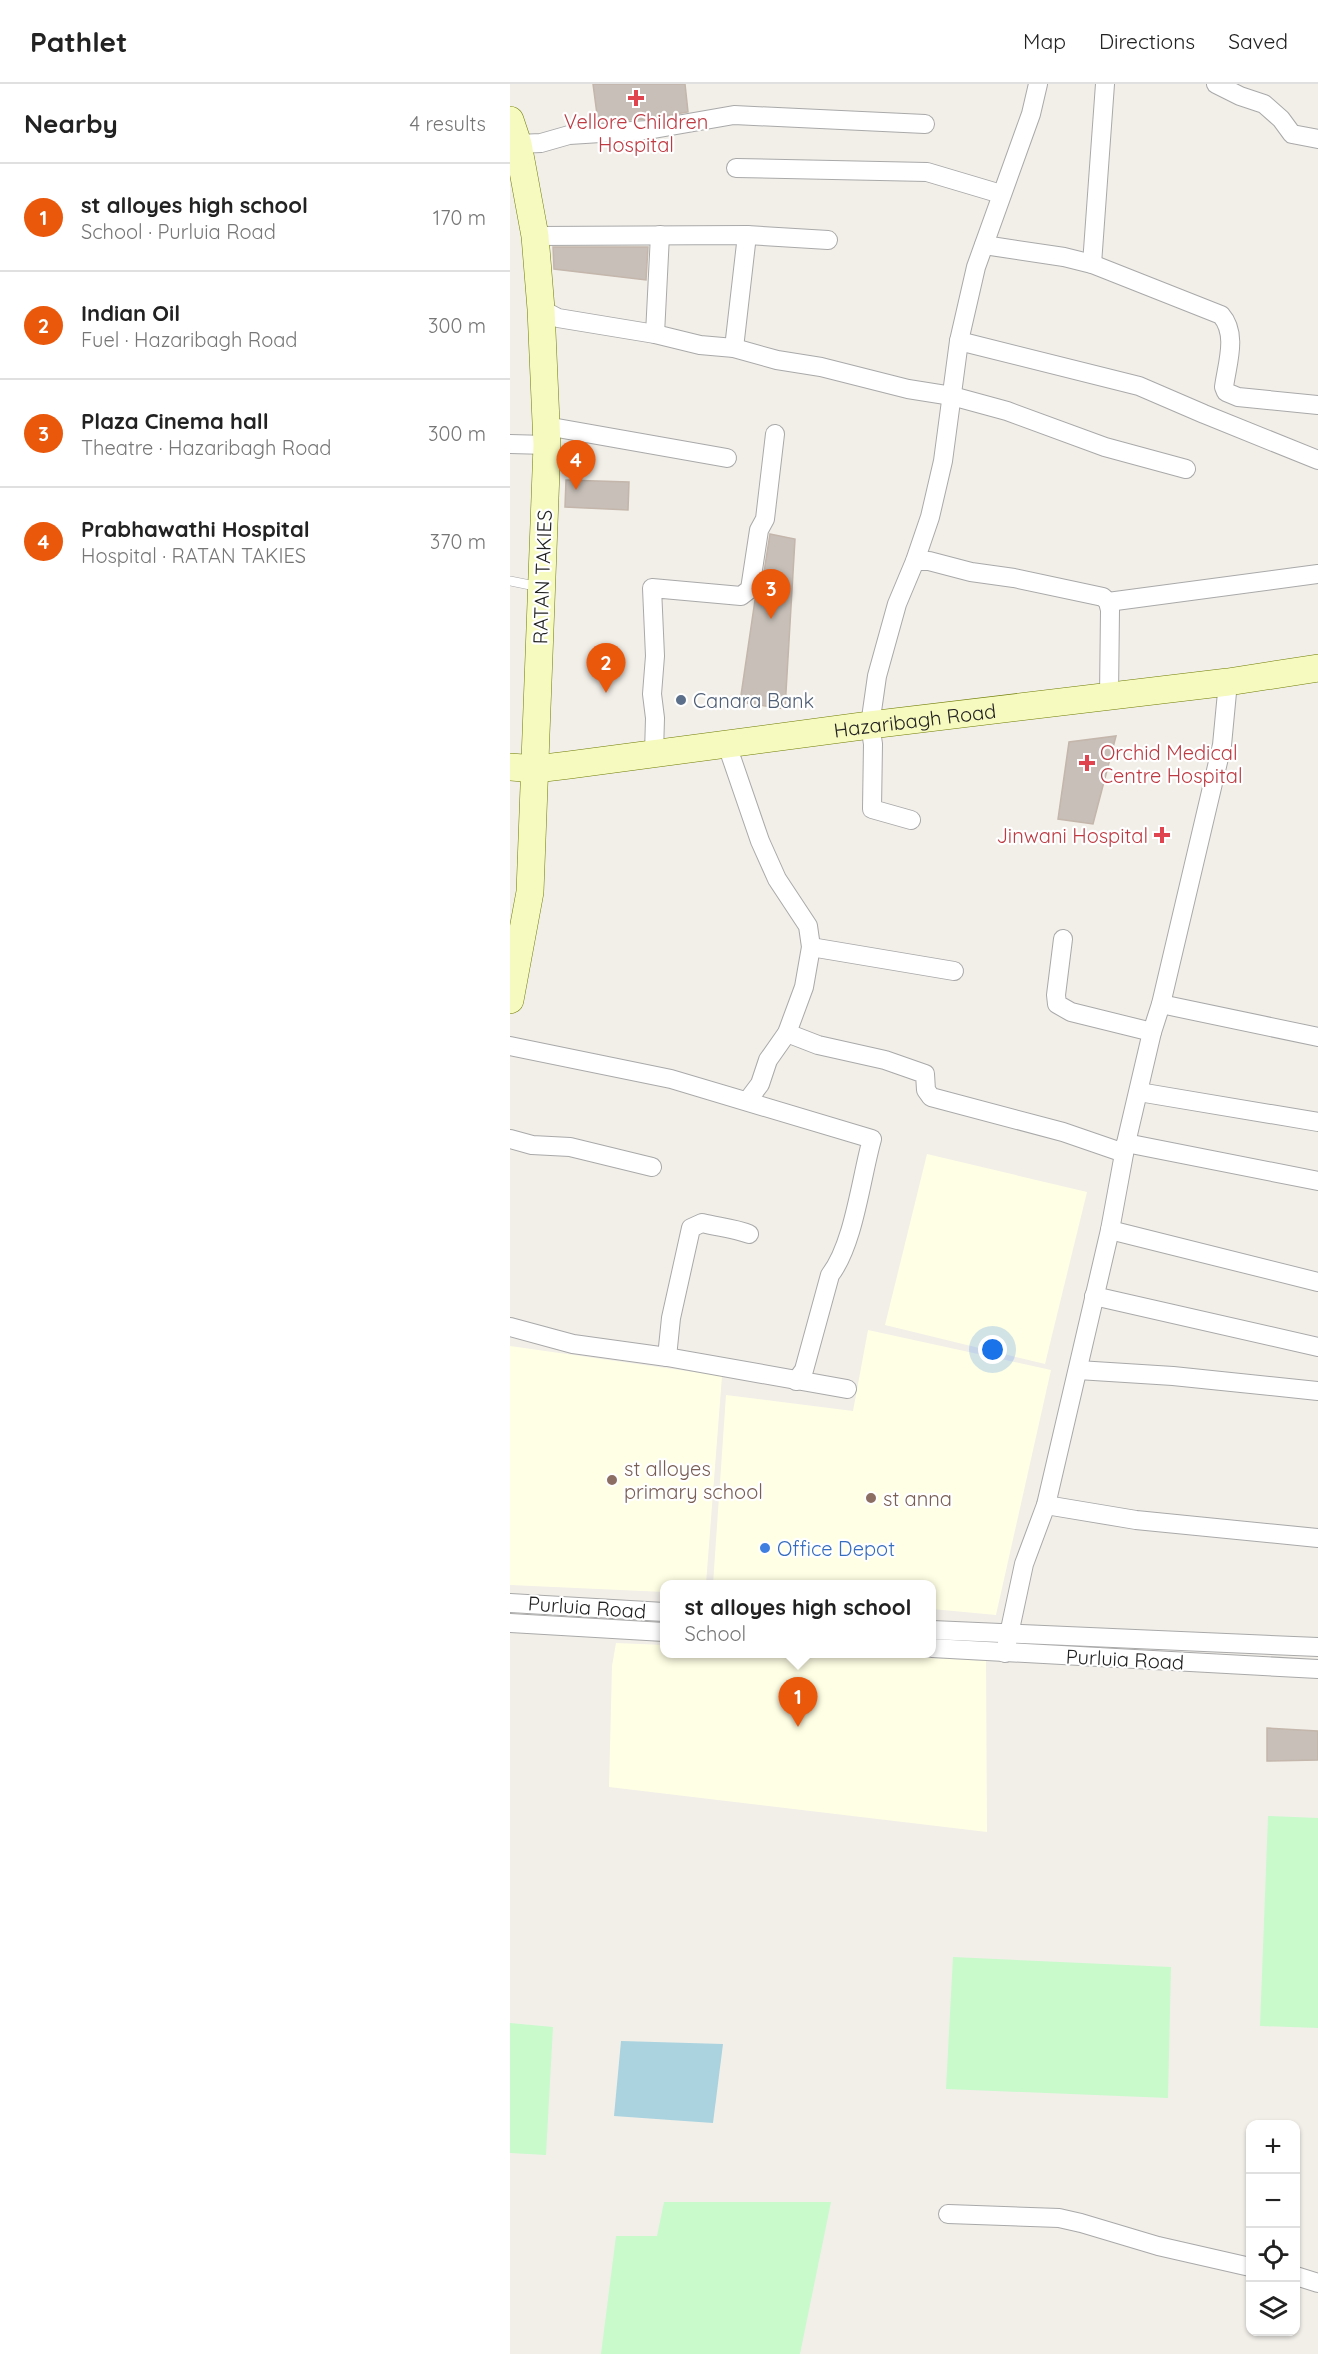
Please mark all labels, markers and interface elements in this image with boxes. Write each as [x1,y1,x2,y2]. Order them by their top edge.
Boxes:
text: Pathlet [30,24,127,59]
text: Map [1023,28,1066,54]
text: Directions [1099,28,1195,54]
text: Saved [1228,28,1288,54]
marker: Vellore Children Hospital [627,89,645,107]
text: Nearby [24,107,118,140]
place label: Vellore Children Hospital [564,109,708,157]
text: 4 results [410,111,486,136]
text: st alloyes high school [81,191,308,219]
text: 1 [40,205,47,230]
text: 170 m [433,205,486,230]
text: School · Purluia Road [81,219,276,244]
text: Indian Oil [81,299,180,327]
text: 2 [38,313,49,338]
text: 300 m [428,313,486,338]
text: Fuel · Hazaribagh Road [81,327,297,352]
text: Plaza Cinema hall [81,407,269,435]
text: 3 [38,421,49,446]
text: 300 m [428,421,486,446]
text: Theatre · Hazaribagh Road [81,435,331,460]
pin: 4 [556,440,596,490]
street label: RATAN TAKIES [527,509,557,645]
text: Prabhawathi Hospital [81,515,310,543]
text: 4 [38,529,49,554]
text: 370 m [430,529,486,554]
text: Hospital · RATAN TAKIES [81,543,306,568]
pin: 3 [752,570,790,619]
pin: 2 [586,644,626,693]
place label: Canara Bank [693,688,814,713]
marker: Canara Bank [674,693,688,707]
street label: Hazaribagh Road [832,697,997,742]
place label: Orchid Medical Centre Hospital [1100,740,1242,788]
marker: Orchid Medical Centre Hospital [1078,754,1096,772]
place label: Jinwani Hospital [996,823,1148,848]
marker: Jinwani Hospital [1153,826,1171,844]
your location [978,1335,1007,1364]
place label: st alloyes primary school [624,1456,763,1504]
marker: st alloyes primary school [605,1473,619,1487]
place label: st anna [883,1486,952,1511]
marker: st anna [864,1491,878,1505]
place label: Office Depot [777,1536,895,1561]
marker: Office Depot [758,1541,772,1555]
popup [660,1580,936,1658]
street label: Purluia Road [527,1590,647,1624]
text: st alloyes high school [684,1593,912,1621]
text: School [684,1621,746,1646]
street label: Purluia Road [1065,1643,1185,1675]
pin: 1 [778,1678,818,1727]
map controls [1246,2120,1300,2336]
button: + [1246,2120,1300,2174]
button: − [1246,2174,1300,2228]
button: locate [1246,2228,1300,2282]
button: layers [1246,2282,1300,2336]

